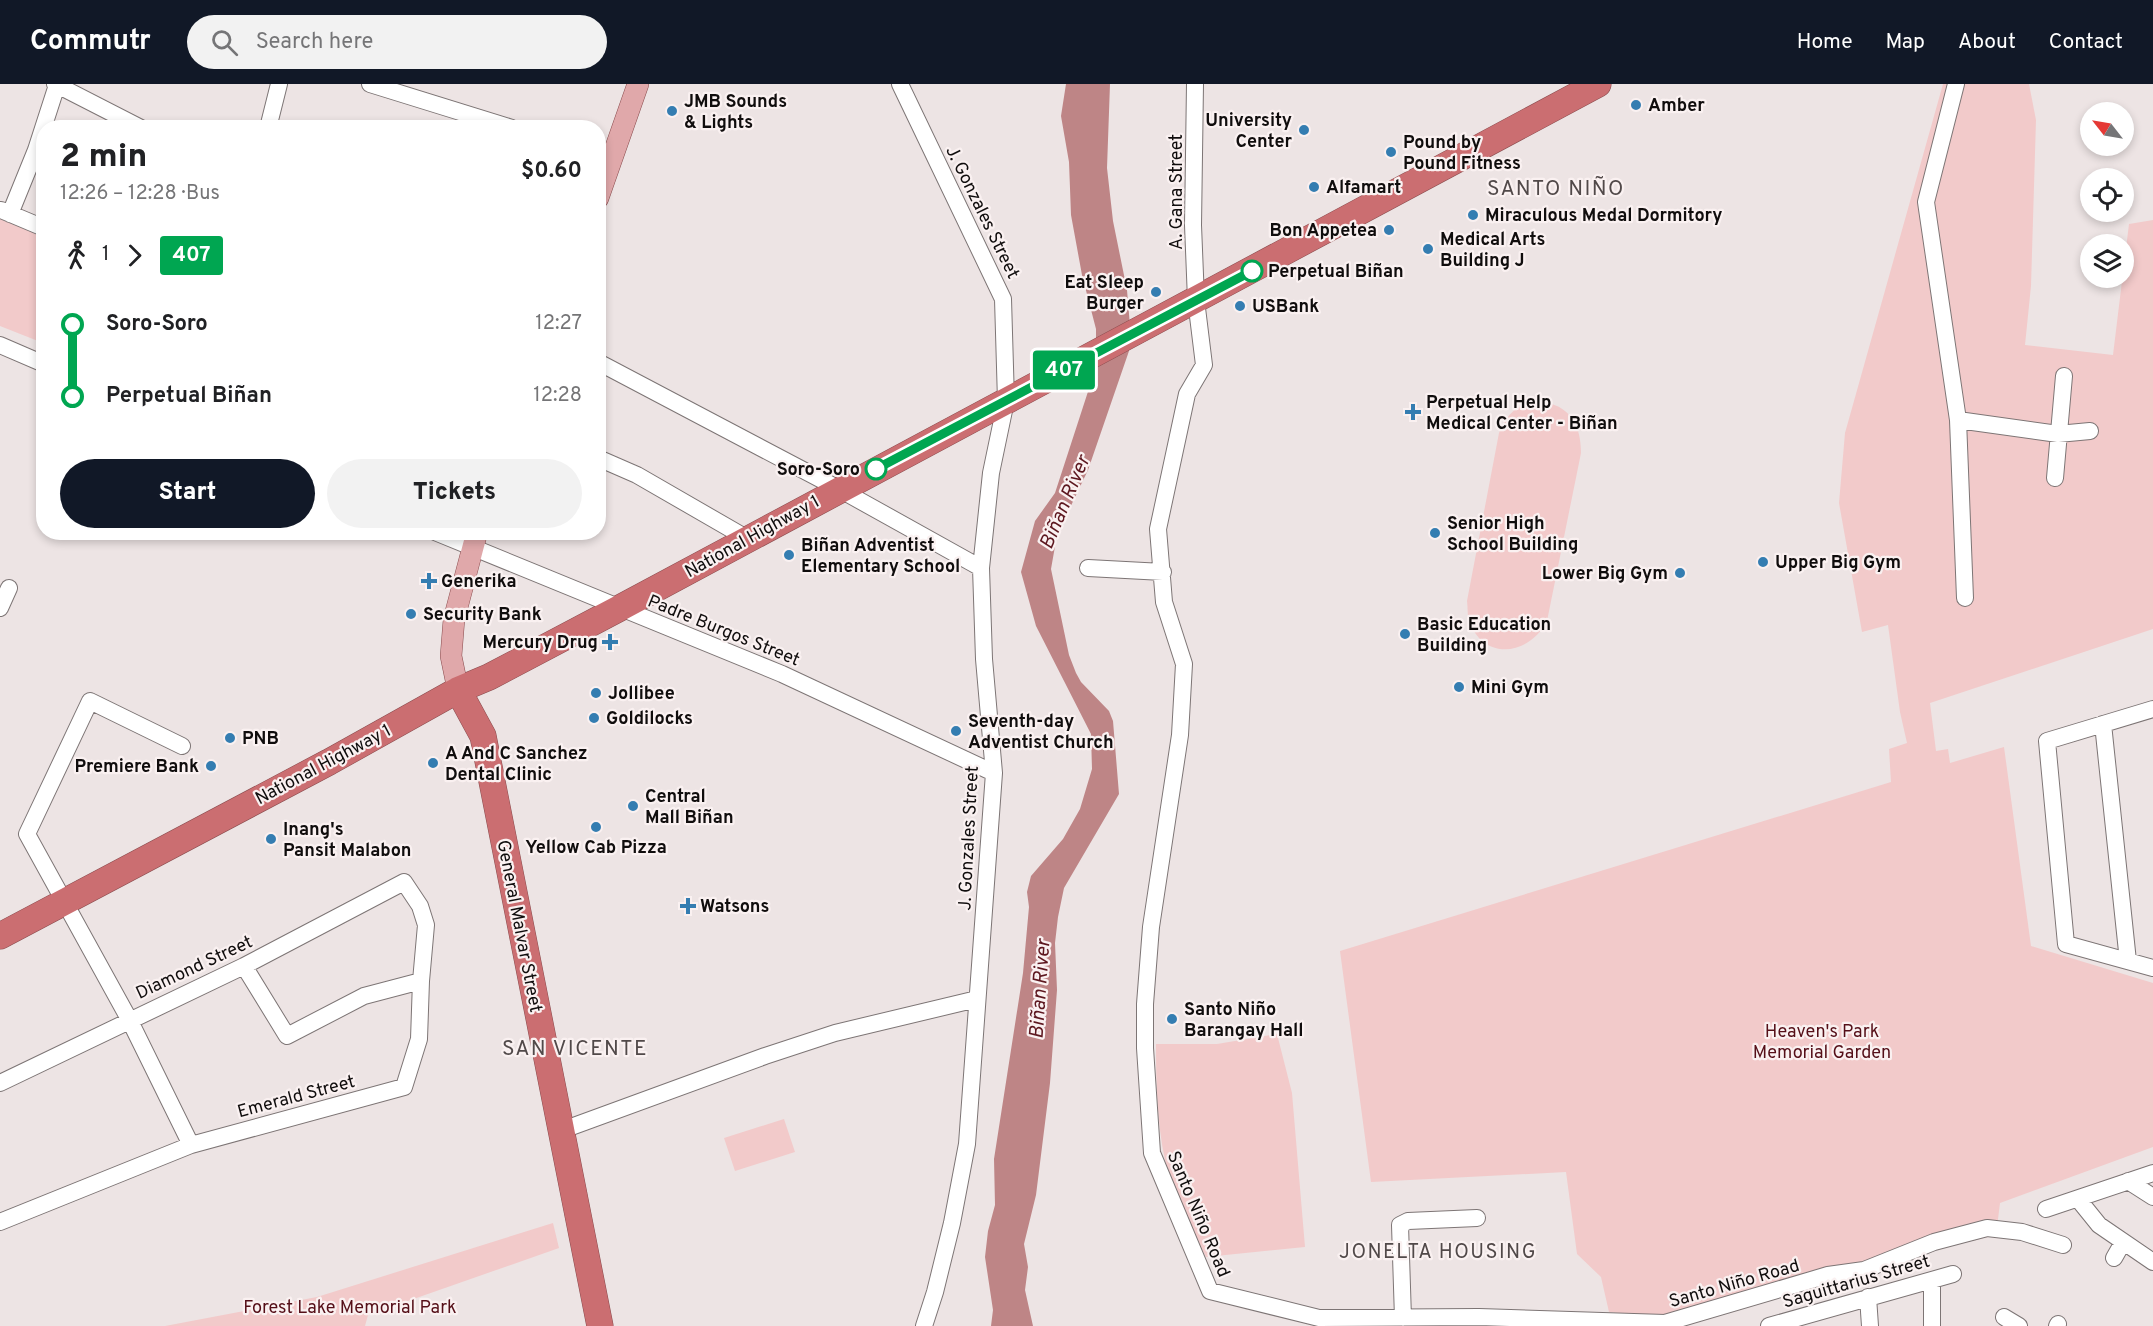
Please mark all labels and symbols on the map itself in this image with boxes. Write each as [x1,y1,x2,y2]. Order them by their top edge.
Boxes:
place label: JMB Sounds & Lights [684,91,787,135]
place label: Amber [1648,95,1705,118]
marker: Amber [1629,98,1643,112]
north arrow [2080,102,2134,156]
marker: JMB Sounds & Lights [665,104,679,118]
place label: University Center [1205,110,1292,154]
marker: University Center [1297,123,1311,137]
place label: Pound by Pound Fitness [1403,132,1521,176]
street label: A. Gana Street [1166,134,1189,250]
street label: J. Gonzales Street [940,142,1024,283]
marker: Pound by Pound Fitness [1384,145,1398,159]
district label: SANTO NIÑO [1487,176,1625,203]
place label: Alfamart [1326,177,1401,200]
marker: Alfamart [1307,180,1321,194]
place label: Miraculous Medal Dormitory [1485,205,1722,228]
marker: Miraculous Medal Dormitory [1466,208,1480,222]
place label: Bon Appetea [1269,220,1377,243]
marker: Bon Appetea [1382,223,1396,237]
place label: Medical Arts Building J [1440,229,1545,273]
marker: Medical Arts Building J [1421,242,1435,256]
marker: Perpetual Biñan [1241,260,1263,282]
place label: Perpetual Biñan [1268,261,1404,284]
place label: Eat Sleep Burger [1064,272,1144,316]
marker: Eat Sleep Burger [1149,285,1163,299]
place label: USBank [1252,296,1319,319]
marker: USBank [1233,299,1247,313]
line badge: 407 [1030,350,1098,390]
place label: Perpetual Help Medical Center - Biñan [1426,392,1618,436]
marker: Perpetual Help Medical Center - Biñan [1404,403,1422,421]
water label: Biñan River [1034,451,1098,554]
marker: Soro-Soro [865,458,887,480]
place label: Soro-Soro [777,459,860,482]
street label: National Highway 1 [681,491,824,584]
place label: Senior High School Building [1447,513,1578,557]
marker: Senior High School Building [1428,526,1442,540]
place label: Biñan Adventist Elementary School [801,535,960,579]
marker: Biñan Adventist Elementary School [782,548,796,562]
place label: Upper Big Gym [1775,552,1901,575]
marker: Upper Big Gym [1756,555,1770,569]
place label: Lower Big Gym [1542,563,1668,586]
marker: Lower Big Gym [1673,566,1687,580]
place label: Generika [441,571,517,594]
marker: Generika [422,574,436,588]
street label: Padre Burgos Street [644,590,803,672]
place label: Security Bank [423,604,542,627]
marker: Security Bank [404,607,418,621]
place label: Basic Education Building [1417,614,1551,658]
marker: Basic Education Building [1398,627,1412,641]
place label: Mercury Drug [482,632,598,655]
marker: Mercury Drug [603,635,617,649]
place label: Mini Gym [1471,677,1549,700]
marker: Mini Gym [1452,680,1466,694]
place label: Jollibee [608,683,675,706]
marker: Jollibee [589,686,603,700]
place label: Goldilocks [606,708,693,731]
marker: Goldilocks [587,711,601,725]
place label: Seventh-day Adventist Church [968,711,1114,755]
street label: National Highway 1 [252,720,396,811]
marker: Seventh-day Adventist Church [949,724,963,738]
place label: PNB [242,728,279,751]
marker: PNB [223,731,237,745]
place label: A And C Sanchez Dental Clinic [445,743,588,787]
place label: Premiere Bank [74,756,199,779]
marker: A And C Sanchez Dental Clinic [426,756,440,770]
marker: Premiere Bank [204,759,218,773]
street label: J. Gonzales Street [954,765,985,911]
place label: Central Mall Biñan [645,786,734,830]
marker: Central Mall Biñan [626,799,640,813]
place label: Inang's Pansit Malabon [283,819,411,863]
marker: Yellow Cab Pizza [589,820,603,834]
marker: Inang's Pansit Malabon [264,832,278,846]
place label: Yellow Cab Pizza [525,837,667,860]
street label: General Malvar Street [491,838,547,1014]
place label: Watsons [700,896,769,919]
marker: Watsons [681,899,695,913]
street label: Diamond Street [133,931,257,1005]
water label: Biñan River [1025,937,1058,1040]
place label: Santo Niño Barangay Hall [1184,999,1303,1043]
marker: Santo Niño Barangay Hall [1165,1012,1179,1026]
park label: Heaven's Park Memorial Garden [1753,1021,1891,1065]
district label: SAN VICENTE [502,1036,648,1063]
street label: Emerald Street [235,1071,358,1124]
street label: Santo Niño Road [1161,1148,1235,1281]
district label: JONELTA HOUSING [1339,1240,1537,1266]
street label: Saguittarius Street [1780,1250,1933,1314]
street label: Santo Niño Road [1667,1255,1802,1314]
park label: Forest Lake Memorial Park [243,1297,457,1320]

